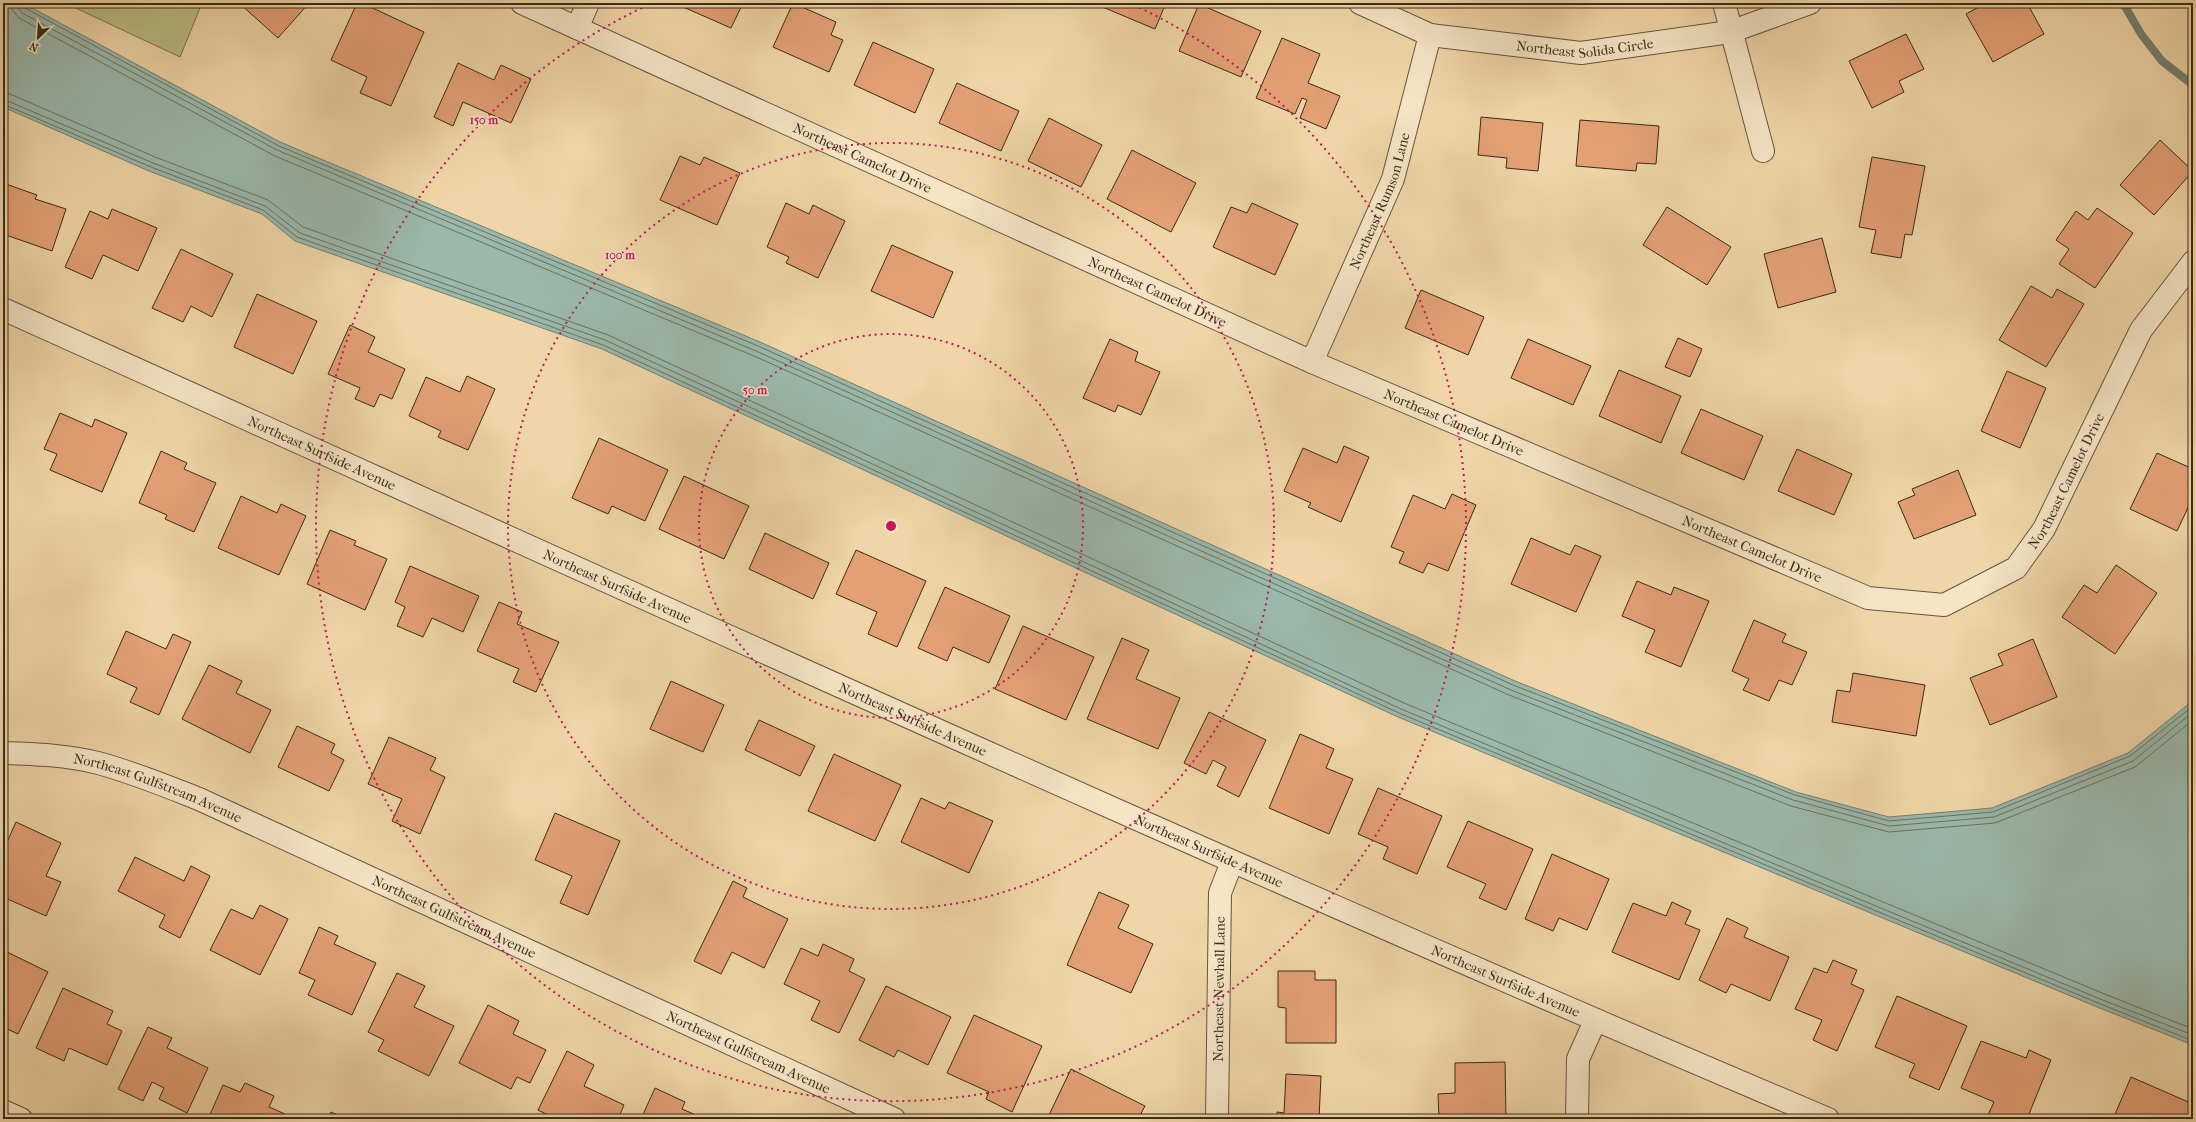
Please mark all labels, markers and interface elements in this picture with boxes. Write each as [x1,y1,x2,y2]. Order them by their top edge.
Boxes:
north arrow [18,18,58,58]
street label: Northeast Solida Circle [1515,35,1655,62]
text: N [27,39,41,54]
text: 150 m [470,113,499,127]
street label: Northeast Camelot Drive [790,119,934,197]
street label: Northeast Rumson Lane [1346,131,1414,272]
text: 100 m [605,248,636,262]
street label: Northeast Camelot Drive [1085,253,1229,331]
text: 50 m [743,383,768,397]
street label: Northeast Camelot Drive [1381,386,1526,460]
street label: Northeast Camelot Drive [2025,410,2108,552]
street label: Northeast Surfside Avenue [245,413,399,494]
street label: Northeast Camelot Drive [1680,512,1825,587]
centre of rings [884,519,898,533]
street label: Northeast Surfside Avenue [540,546,694,627]
street label: Northeast Surfside Avenue [836,679,989,760]
street label: Northeast Gulfstream Avenue [72,750,244,827]
street label: Northeast Surfside Avenue [1132,811,1286,892]
street label: Northeast Gulfstream Avenue [369,872,539,962]
street label: Northeast Newhall Lane [1210,916,1229,1062]
street label: Northeast Surfside Avenue [1428,942,1583,1021]
street label: Northeast Gulfstream Avenue [664,1007,833,1098]

